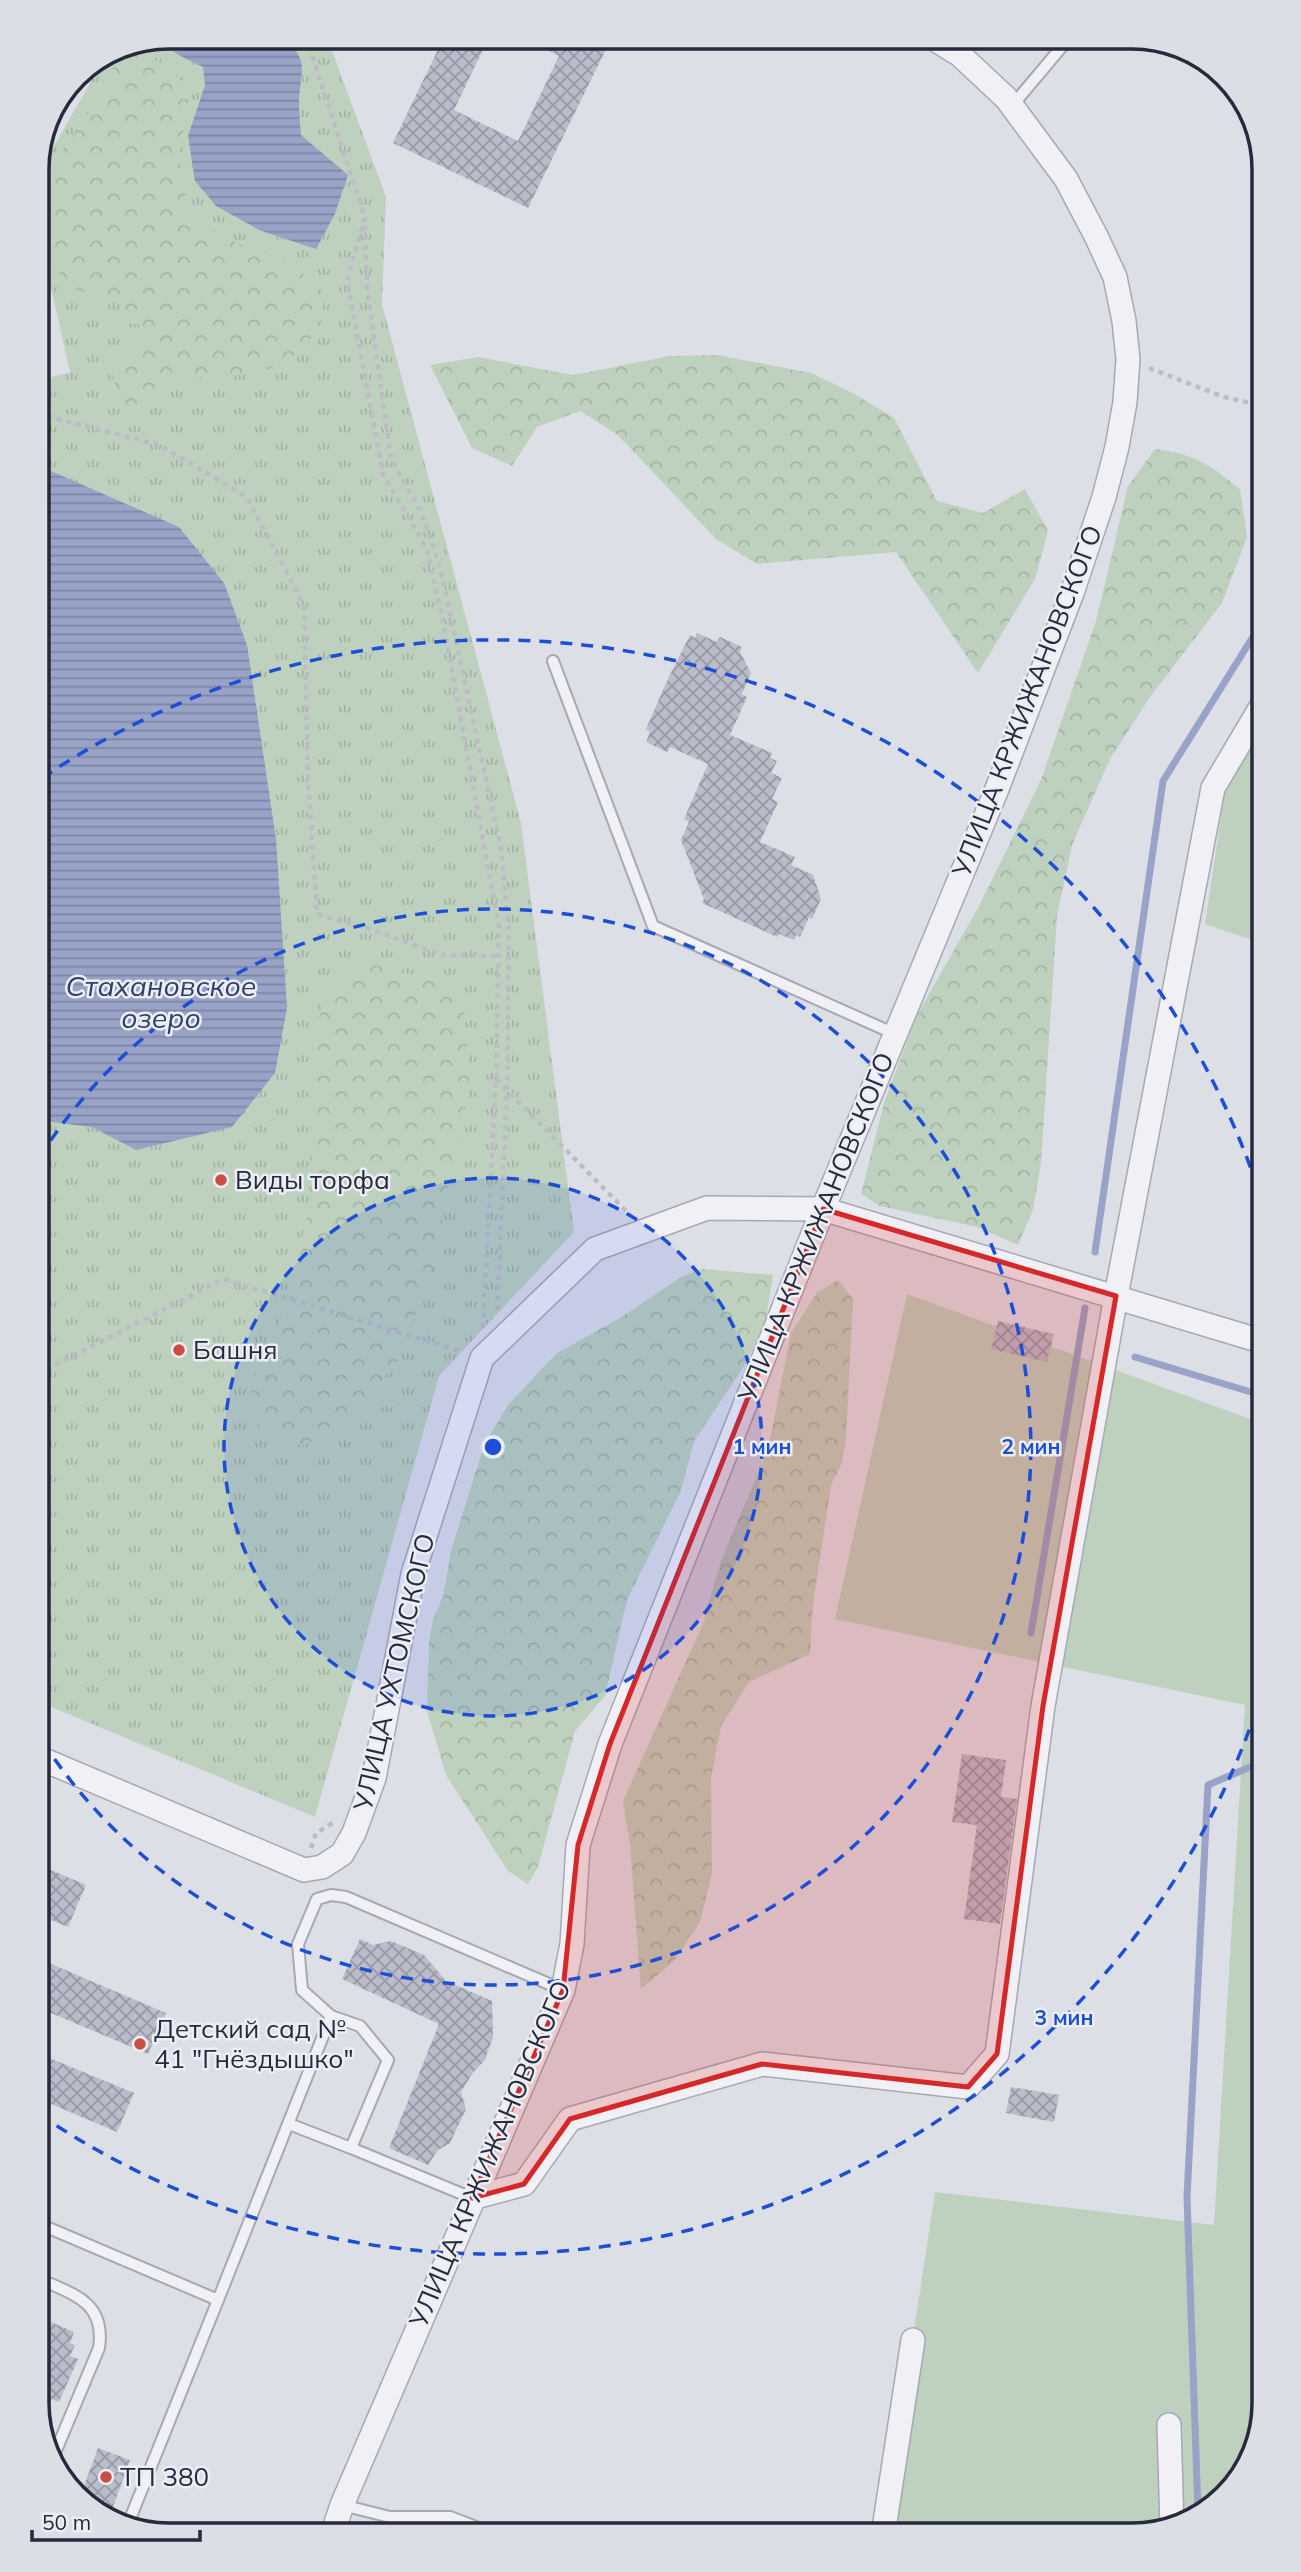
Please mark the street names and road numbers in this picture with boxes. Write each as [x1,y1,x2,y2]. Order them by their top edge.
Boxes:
street label: УЛИЦА КРЖИЖАНОВСКОГО [944,520,1109,882]
street label: УЛИЦА КРЖИЖАНОВСКОГО [730,1047,901,1407]
street label: УЛИЦА УХТОМСКОГО [345,1530,441,1815]
street label: УЛИЦА КРЖИЖАНОВСКОГО [401,1975,578,2333]

